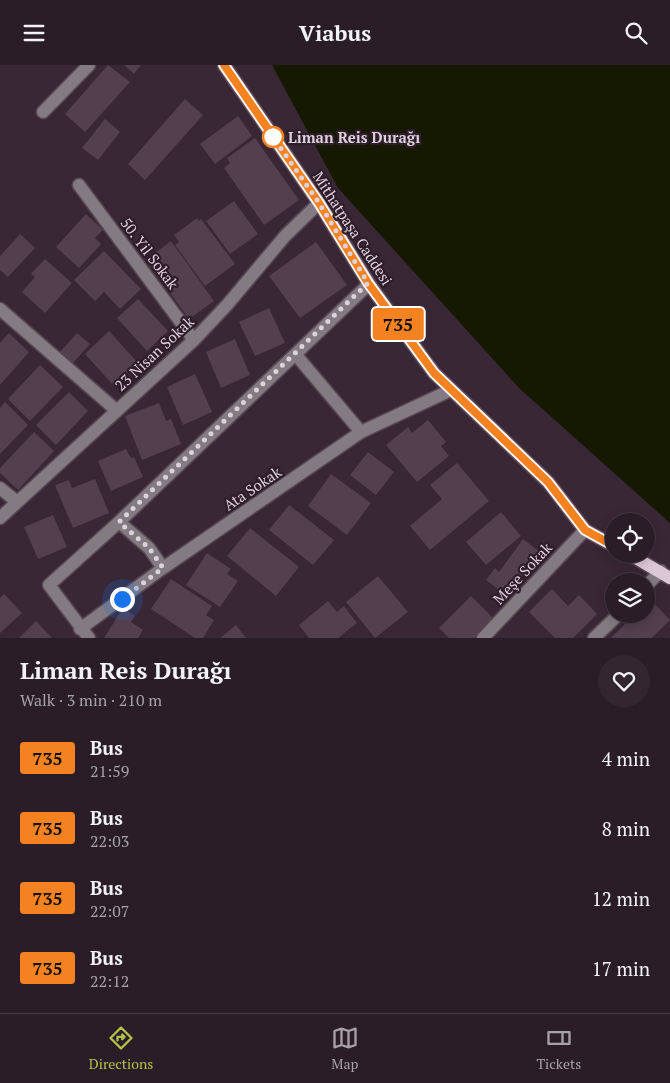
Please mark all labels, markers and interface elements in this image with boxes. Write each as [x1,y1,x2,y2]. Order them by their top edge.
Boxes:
text: Viabus [299,18,371,47]
icon: menu [20,19,48,47]
icon: search [622,19,650,47]
marker: Liman Reis Durağı [262,126,284,148]
place label: Liman Reis Durağı [288,127,420,147]
street label: Mithatpaşa Caddesi [309,167,397,289]
street label: 50. Yil Sokak [116,213,184,293]
line badge: 735 [369,308,427,340]
street label: 23 Nisan Sokak [110,311,198,395]
text: 735 [383,312,413,336]
street label: Ata Sokak [219,461,285,515]
map controls [605,513,655,623]
button: locate [605,513,655,563]
street label: Meşe Sokak [488,538,556,608]
button: layers [605,573,655,623]
your location [110,587,135,612]
text: Liman Reis Durağı [20,654,232,686]
button: heart [598,655,650,707]
text: Walk · 3 min · 210 m [20,689,162,711]
text: Bus [90,735,123,760]
text: 735 [32,746,63,770]
text: 4 min [602,746,650,771]
text: 21:59 [90,760,129,782]
text: Bus [90,805,123,830]
text: 735 [32,816,63,840]
text: 8 min [602,816,650,841]
text: 22:03 [90,830,129,852]
text: Bus [90,875,123,900]
text: 735 [32,886,63,910]
text: 12 min [592,886,650,911]
text: 22:07 [90,900,129,922]
text: Bus [90,945,123,970]
text: 735 [32,956,63,980]
text: 17 min [592,956,650,981]
text: 22:12 [90,970,129,992]
tab: Directions [89,1024,153,1073]
tab: Map [331,1024,359,1073]
tab: Tickets [536,1024,581,1073]

